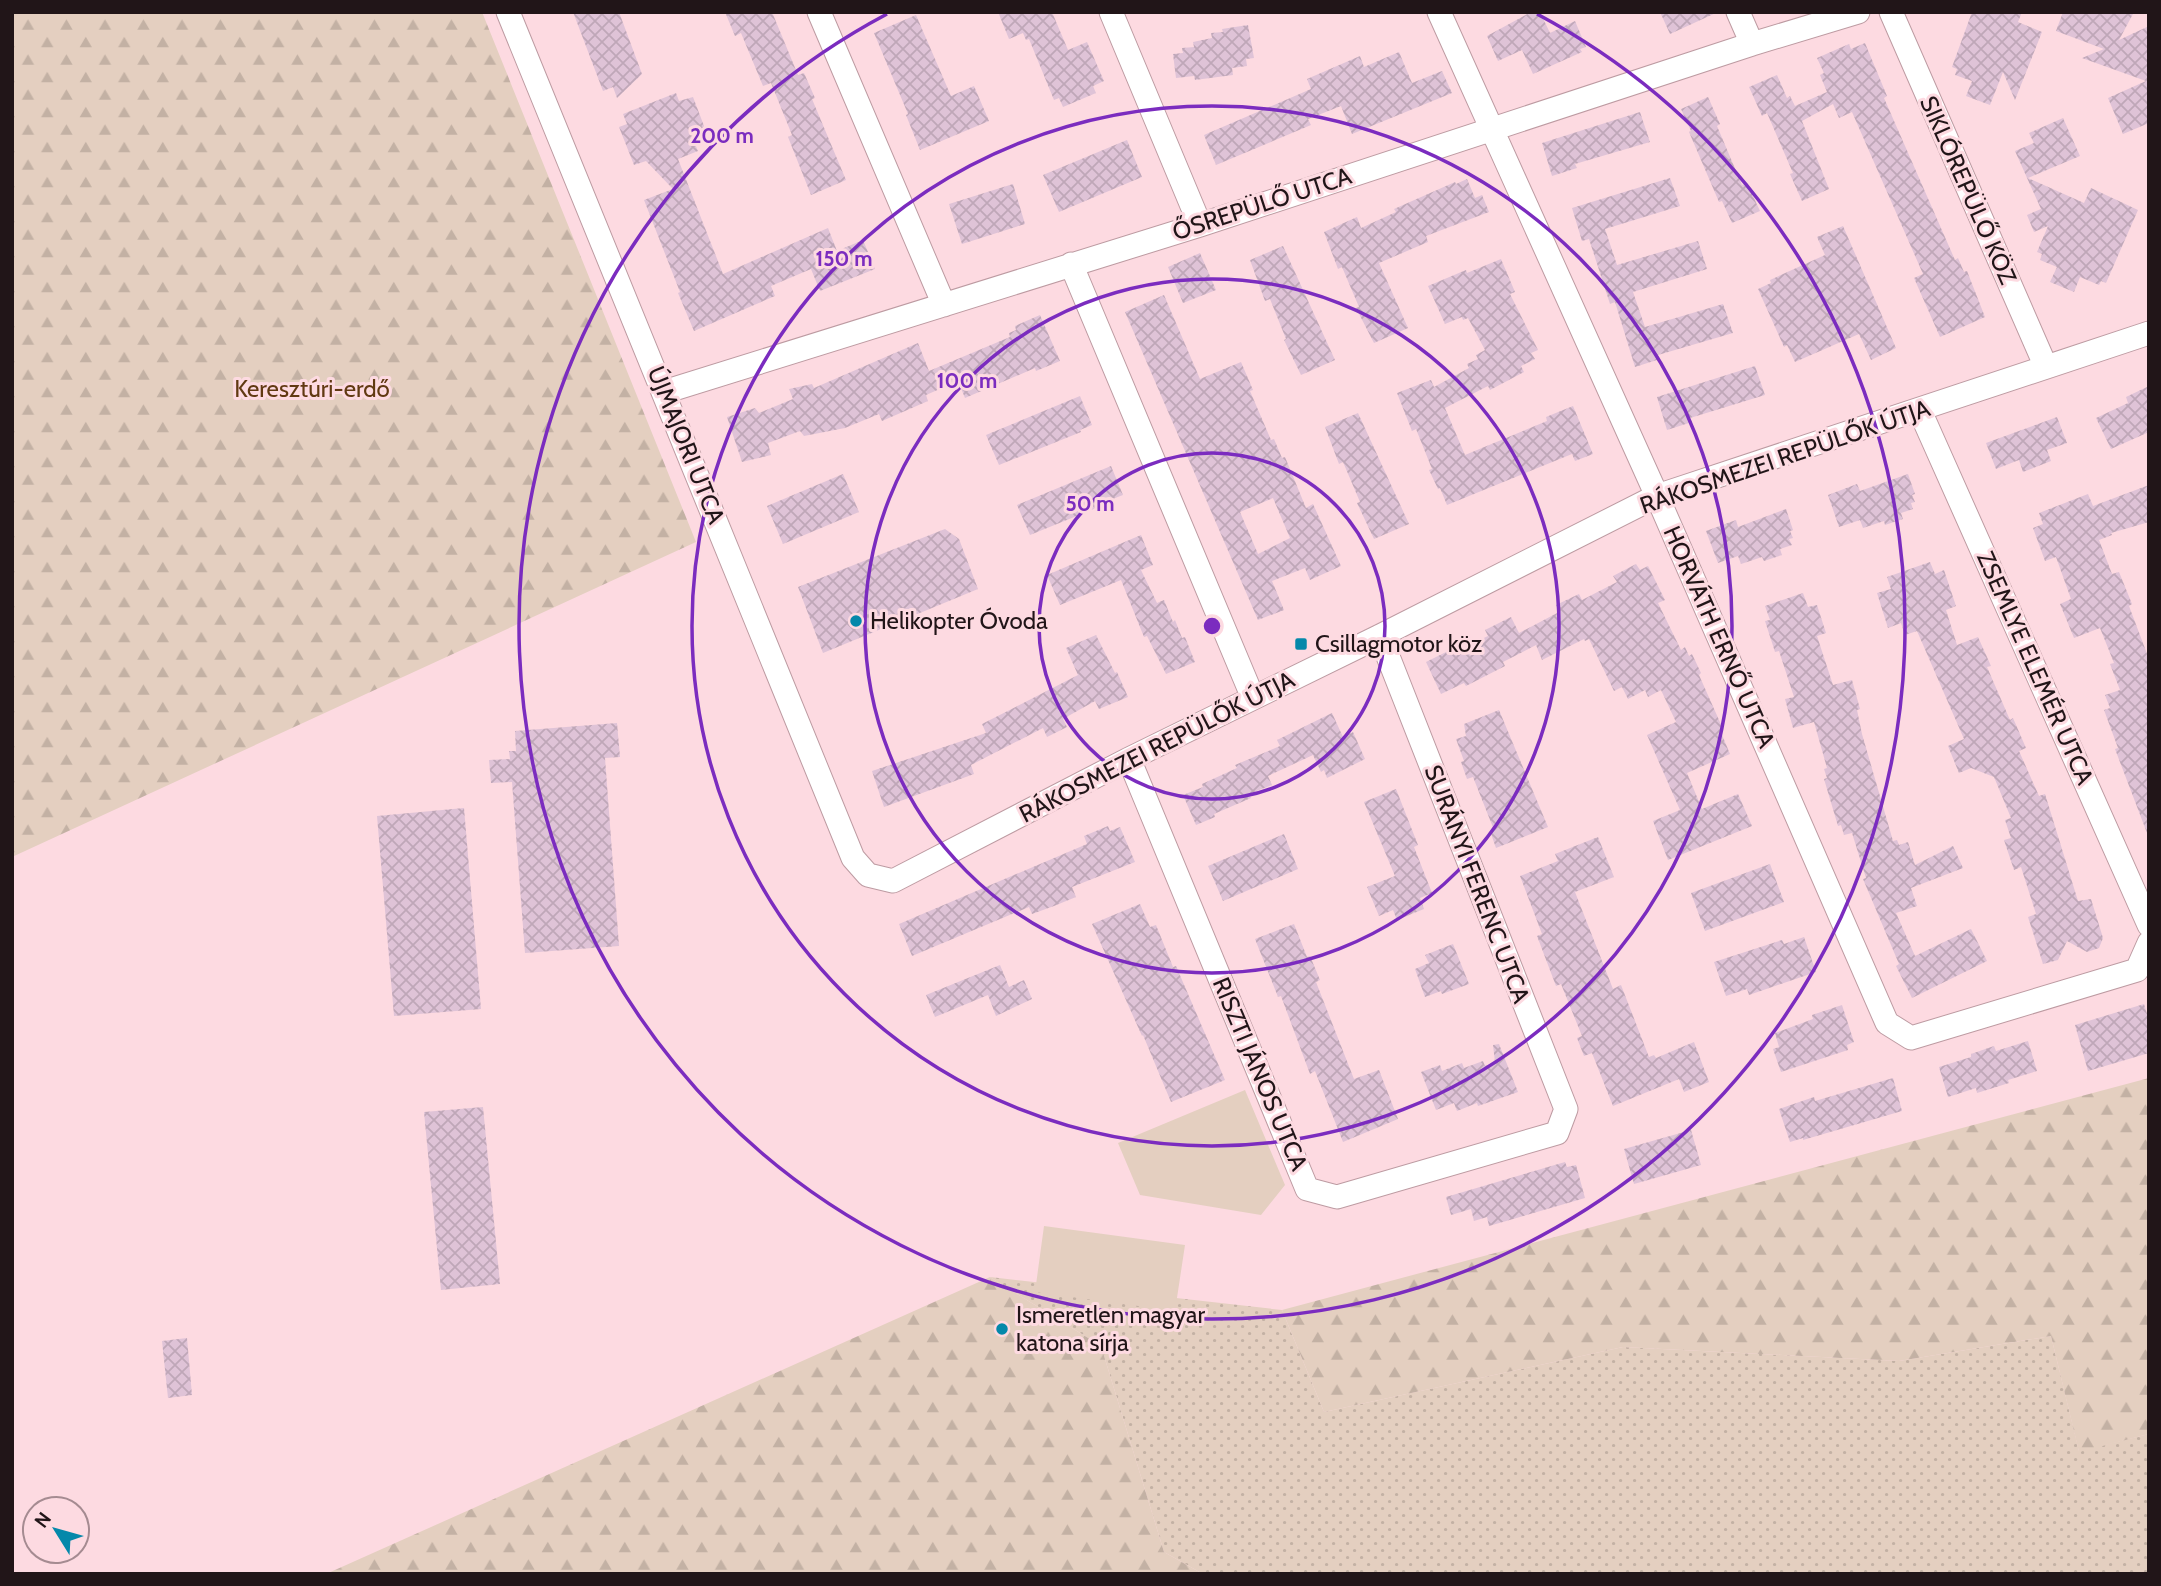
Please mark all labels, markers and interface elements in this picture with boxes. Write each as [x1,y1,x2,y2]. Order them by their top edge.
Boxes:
street label: SIKLÓREPÜLŐ KÖZ [1914,91,2023,289]
text: 200 m [690,123,754,148]
street label: ŐSREPÜLŐ UTCA [1169,161,1355,246]
text: 150 m [816,246,872,271]
street label: ÚJMAJORI UTCA [642,362,731,528]
text: 100 m [937,368,997,393]
park label: Keresztúri-erdő [234,374,390,403]
street label: RÁKOSMEZEI REPÜLŐK ÚTJA [1636,393,1934,520]
text: 50 m [1065,491,1115,516]
street label: HORVÁTH ERNŐ UTCA [1657,521,1782,752]
street label: ZSEMLYE ELEMÉR UTCA [1971,547,2100,789]
place label: Helikopter Óvoda [870,606,1048,635]
marker: Helikopter Óvoda [848,613,864,629]
centre of rings [1200,614,1224,638]
place label: Csillagmotor köz [1315,629,1482,658]
marker: Csillagmotor köz [1293,636,1309,652]
street label: RÁKOSMEZEI REPÜLŐK ÚTJA [1014,664,1299,829]
street label: SURÁNYI FERENC UTCA [1419,761,1536,1007]
street label: RISZTI JÁNOS UTCA [1207,973,1314,1175]
place label: Ismeretlen magyar katona sírja [1016,1300,1205,1357]
marker: Ismeretlen magyar katona sírja [994,1321,1010,1337]
north arrow [21,1495,91,1565]
text: N [30,1508,56,1532]

